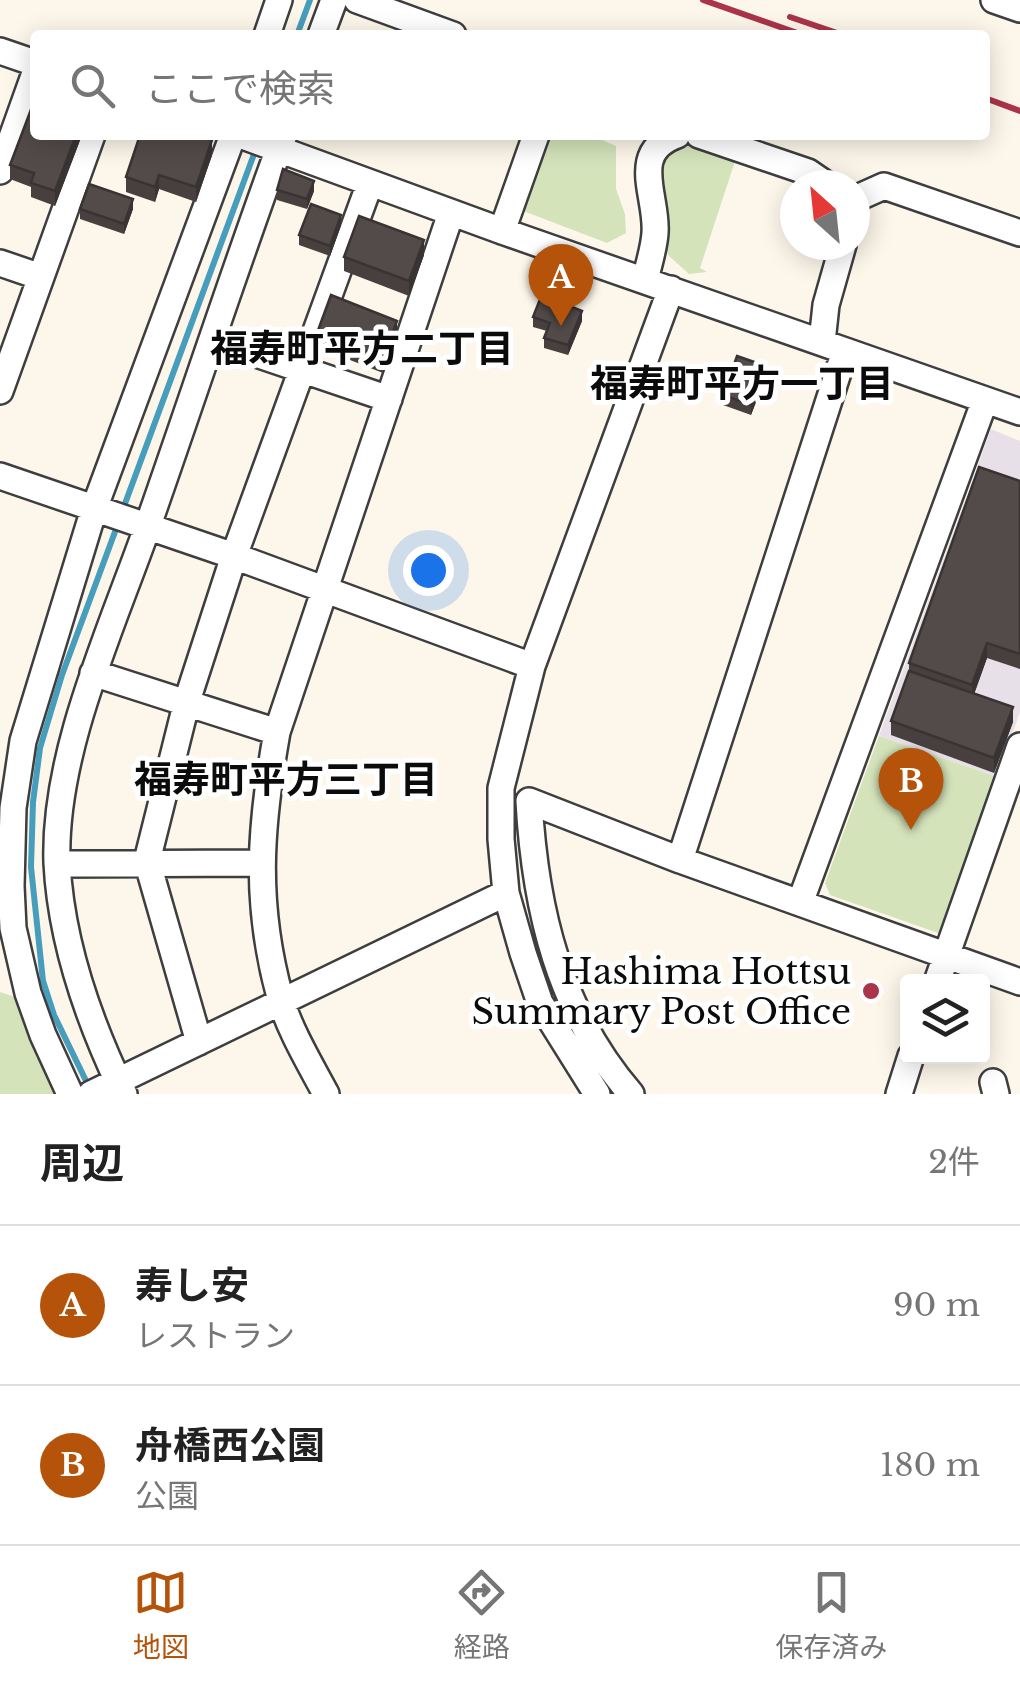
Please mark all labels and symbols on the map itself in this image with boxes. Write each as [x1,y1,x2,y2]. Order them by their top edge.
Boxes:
north arrow [780,170,870,260]
pin: A [528,244,594,326]
district label: 福寿町平方二丁目 [210,325,514,372]
district label: 福寿町平方一丁目 [590,360,894,407]
your location [403,545,454,596]
pin: B [878,748,944,830]
district label: 福寿町平方三丁目 [134,756,438,803]
place label: Hashima Hottsu Summary Post Office [471,950,851,1033]
marker: Hashima Hottsu Summary Post Office [860,980,882,1002]

